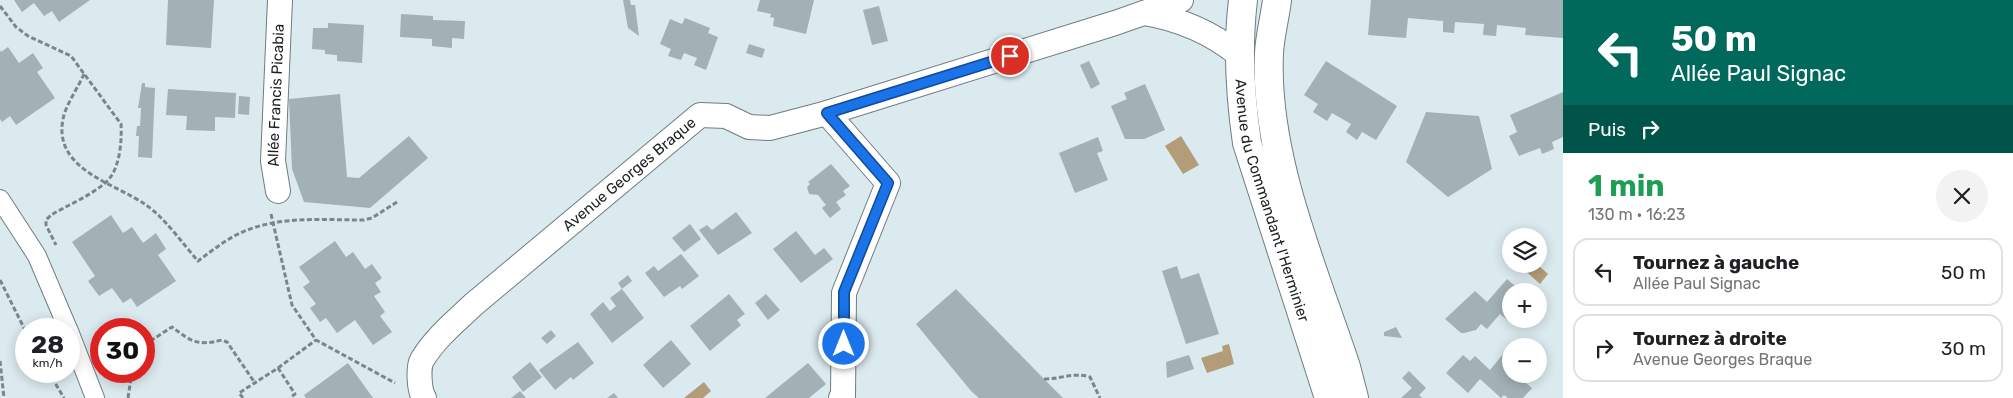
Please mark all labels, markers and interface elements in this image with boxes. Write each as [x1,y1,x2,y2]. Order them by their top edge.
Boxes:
text: 50 m [1671,18,1757,60]
icon: left [1588,20,1653,85]
street label: Allée Francis Picabia [263,23,288,168]
pin [989,35,1031,77]
icon: arrive [996,42,1024,70]
text: Allée Paul Signac [1671,60,1846,87]
street label: Avenue du Commandant l'Herminier [1231,78,1313,325]
street label: Avenue Georges Braque [559,113,699,235]
icon: right [1636,115,1664,143]
text: Puis [1588,118,1626,141]
text: 1 min [1588,168,1665,204]
button: close [1936,170,1988,222]
text: 130 m · 16:23 [1588,205,1686,224]
map controls [1502,228,1547,383]
button: layers [1502,228,1547,273]
text: Tournez à gauche [1633,251,1799,274]
icon: left [1590,258,1618,286]
text: 50 m [1941,261,1986,284]
text: Allée Paul Signac [1633,274,1760,293]
button: + [1502,283,1547,328]
position arrow [817,317,869,369]
speed limit sign: 30 [90,318,155,383]
text: Tournez à droite [1633,327,1787,350]
text: 28 [31,330,64,359]
icon: right [1590,334,1618,362]
text: 30 m [1941,337,1986,360]
button: − [1502,338,1547,383]
text: Avenue Georges Braque [1633,350,1812,369]
text: km/h [33,356,62,370]

